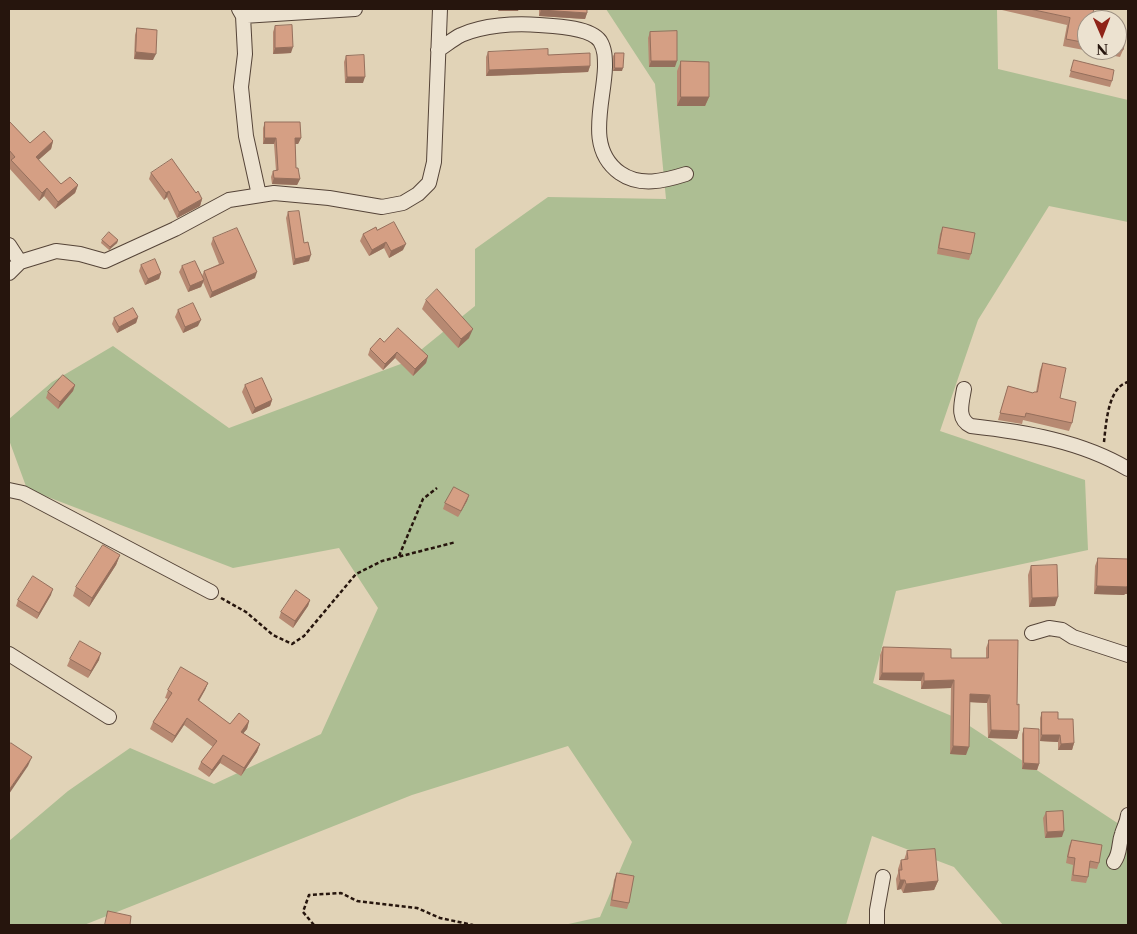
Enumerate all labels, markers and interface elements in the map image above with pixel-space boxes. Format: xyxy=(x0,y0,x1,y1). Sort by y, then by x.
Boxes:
north arrow xyxy=(1077,10,1127,60)
text: N xyxy=(1096,40,1108,58)

